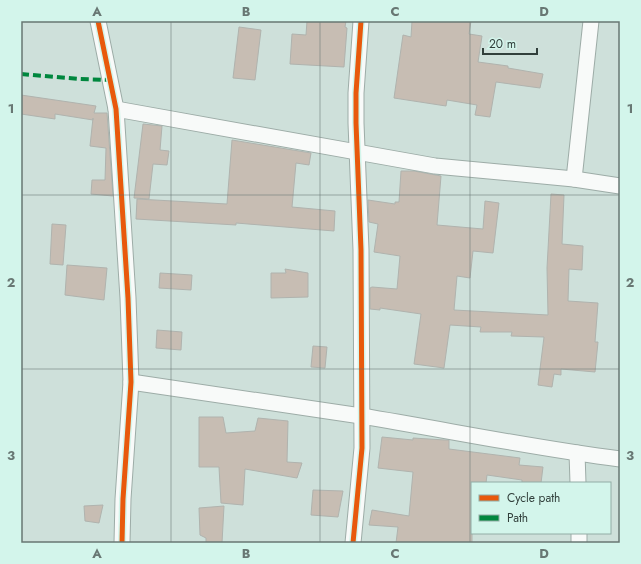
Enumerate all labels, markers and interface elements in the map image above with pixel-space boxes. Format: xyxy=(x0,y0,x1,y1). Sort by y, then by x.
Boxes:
text: A xyxy=(91,2,102,21)
text: B xyxy=(242,2,251,21)
text: C xyxy=(390,2,400,21)
text: D xyxy=(539,2,549,21)
scale bar xyxy=(483,30,537,56)
text: 20 m xyxy=(489,35,516,53)
text: 1 xyxy=(8,99,14,118)
text: 1 xyxy=(627,99,633,118)
text: 2 xyxy=(7,273,15,292)
text: 2 xyxy=(626,273,634,292)
text: 3 xyxy=(7,446,15,465)
text: 3 xyxy=(626,446,634,465)
legend xyxy=(471,482,611,534)
text: Cycle path xyxy=(507,489,560,507)
text: Path xyxy=(507,509,528,527)
text: A xyxy=(91,544,102,563)
text: B xyxy=(242,544,251,563)
text: C xyxy=(390,544,400,563)
text: D xyxy=(539,544,549,563)

